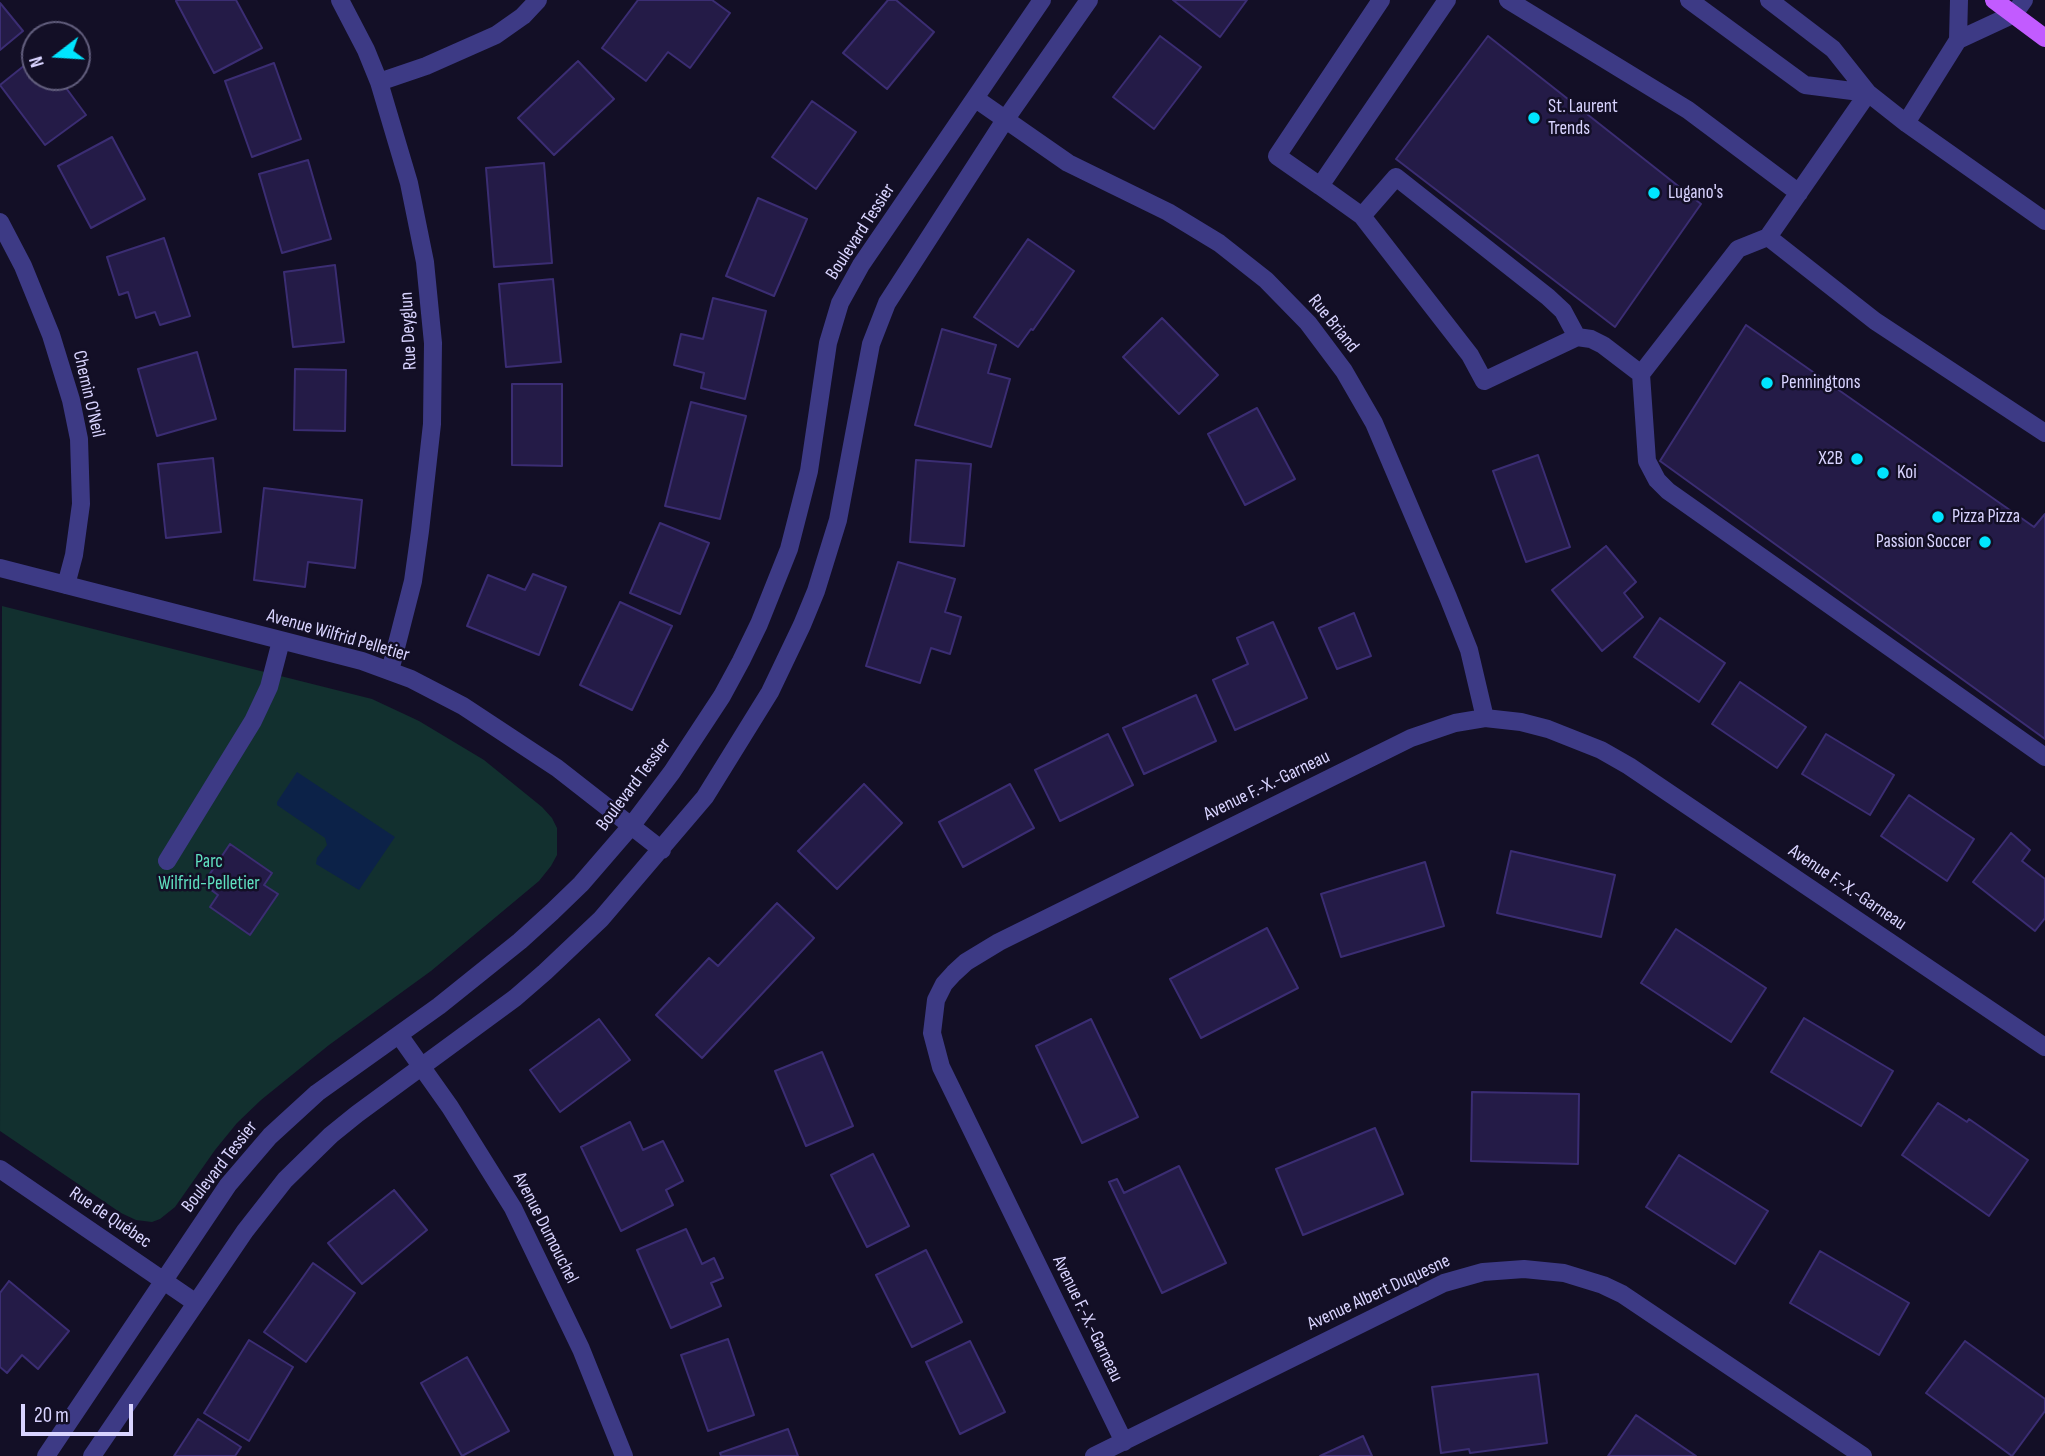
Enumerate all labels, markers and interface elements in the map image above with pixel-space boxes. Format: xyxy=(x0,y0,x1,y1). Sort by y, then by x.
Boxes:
north arrow xyxy=(21,21,91,91)
text: N xyxy=(25,53,50,70)
place label: St. Laurent Trends xyxy=(1548,96,1618,140)
marker: St. Laurent Trends xyxy=(1526,110,1542,126)
street label: Boulevard Tessier xyxy=(821,180,901,284)
place label: Lugano's xyxy=(1668,182,1723,204)
marker: Lugano's xyxy=(1646,185,1662,201)
street label: Rue Briand xyxy=(1303,290,1363,358)
street label: Rue Deyglun xyxy=(396,291,422,371)
street label: Chemin O'Neil xyxy=(67,348,109,440)
place label: Penningtons xyxy=(1781,372,1861,394)
marker: Penningtons xyxy=(1759,375,1775,391)
place label: X2B xyxy=(1818,448,1843,470)
marker: X2B xyxy=(1849,451,1865,467)
place label: Koi xyxy=(1897,462,1917,484)
marker: Koi xyxy=(1875,465,1891,481)
place label: Pizza Pizza xyxy=(1952,506,2020,528)
marker: Pizza Pizza xyxy=(1930,509,1946,525)
place label: Passion Soccer xyxy=(1876,531,1971,553)
marker: Passion Soccer xyxy=(1977,534,1993,550)
street label: Avenue Wilfrid Pelletier xyxy=(264,605,412,667)
street label: Boulevard Tessier xyxy=(592,734,676,836)
street label: Avenue F.-X.-Garneau xyxy=(1200,746,1334,826)
street label: Avenue F.-X.-Garneau xyxy=(1784,840,1910,936)
park label: Parc Wilfrid-Pelletier xyxy=(158,851,260,895)
street label: Boulevard Tessier xyxy=(177,1117,263,1217)
street label: Avenue Dumouchel xyxy=(507,1169,583,1287)
street label: Rue de Québec xyxy=(65,1182,155,1254)
street label: Avenue Albert Duquesne xyxy=(1304,1250,1454,1336)
street label: Avenue F.-X.-Garneau xyxy=(1047,1252,1127,1386)
scale bar xyxy=(24,1390,136,1434)
text: 20 m xyxy=(34,1403,69,1428)

